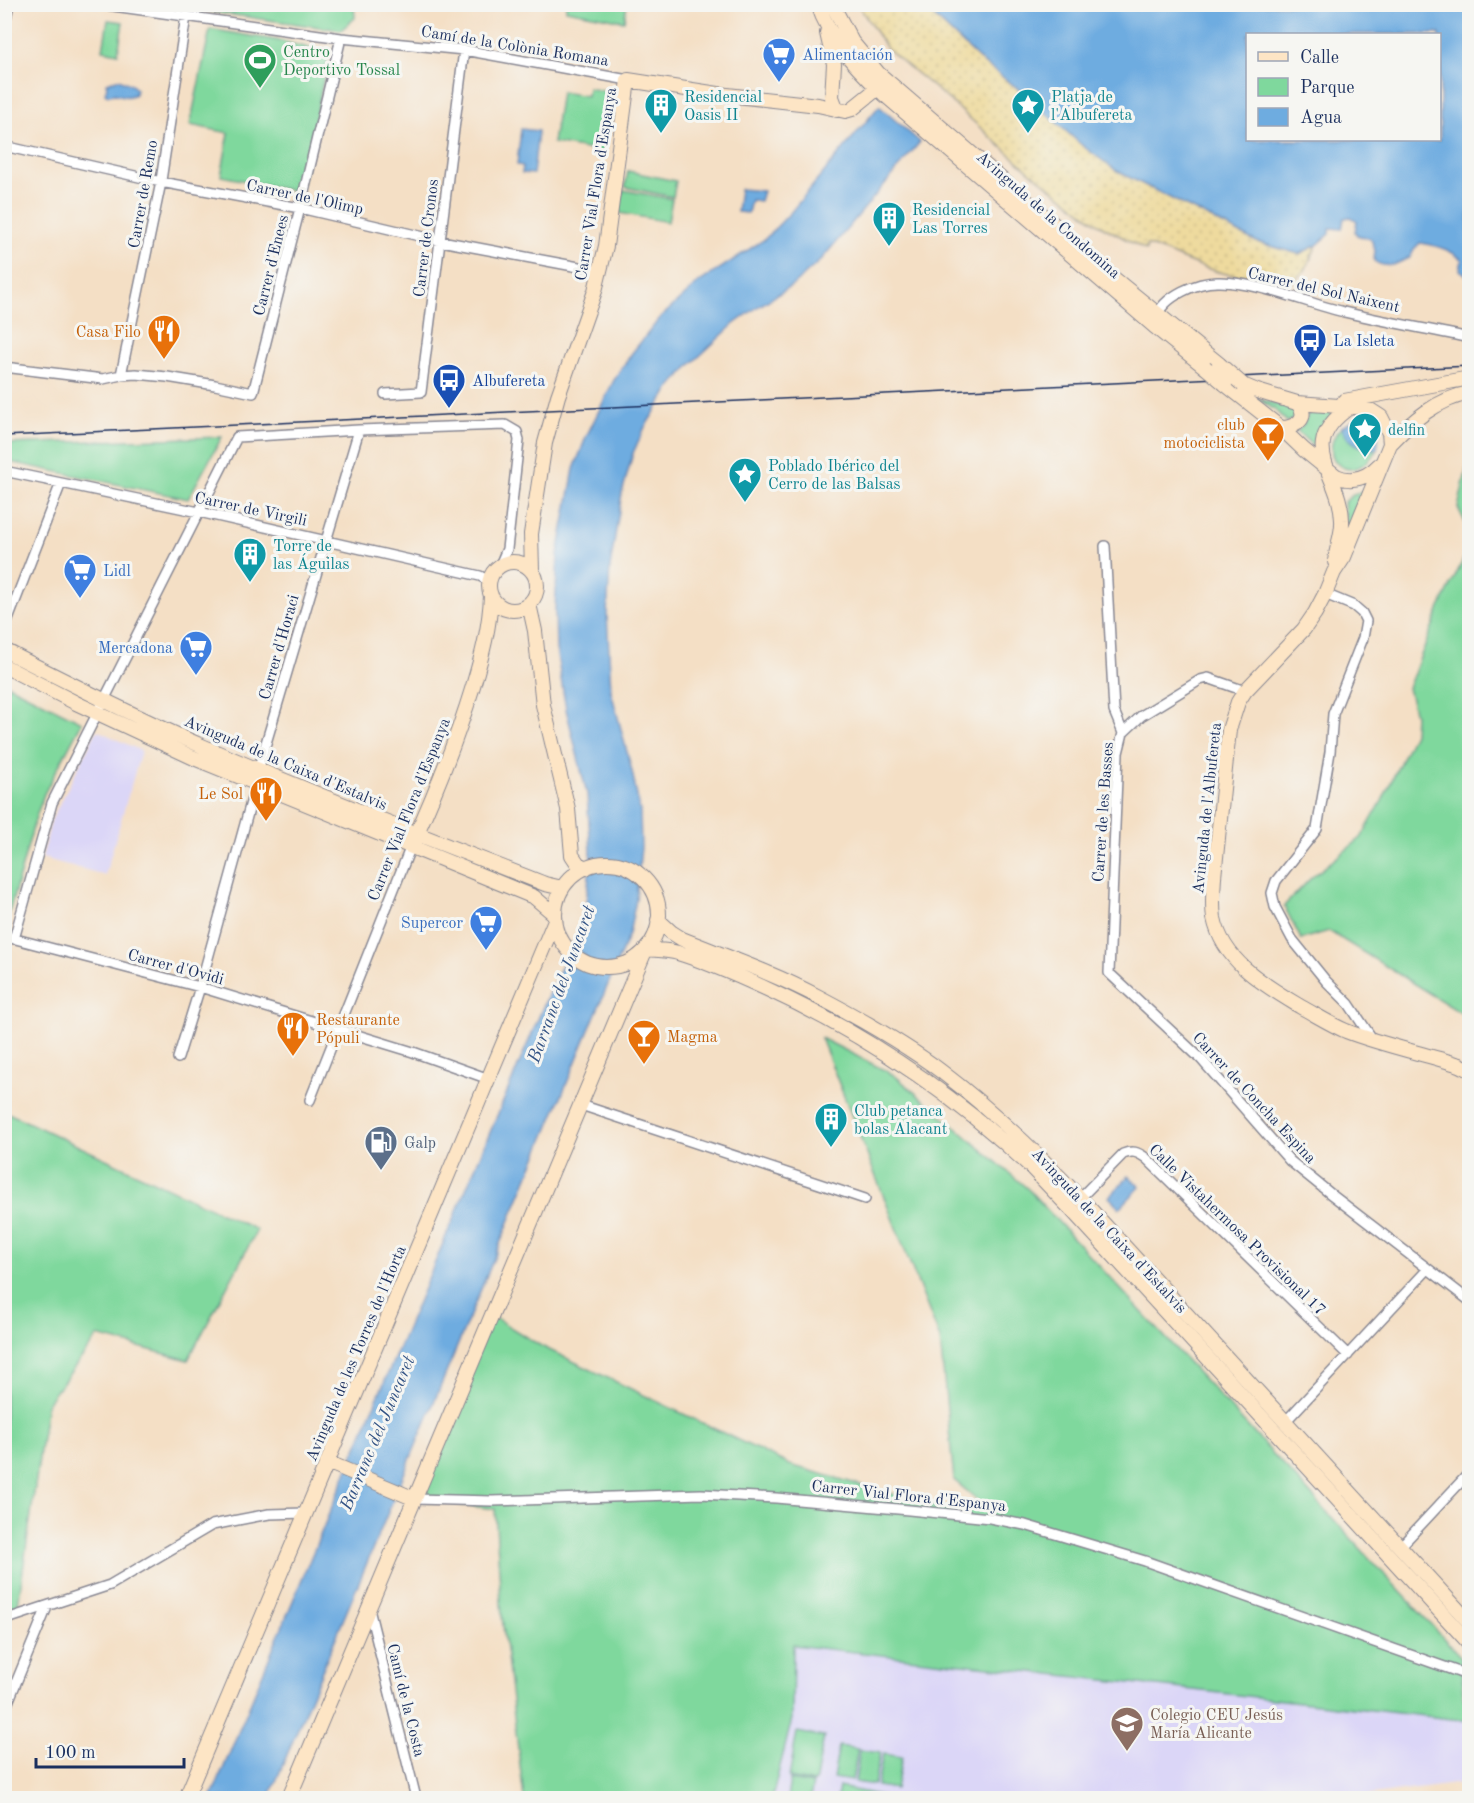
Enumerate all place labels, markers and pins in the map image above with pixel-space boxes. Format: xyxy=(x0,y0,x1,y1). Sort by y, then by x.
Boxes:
supermarket icon: Alimentación xyxy=(761,36,797,83)
sports icon: Centro Deportivo Tossal xyxy=(242,42,278,89)
place label: Centro Deportivo Tossal xyxy=(283,45,400,79)
place label: Alimentación xyxy=(802,48,893,64)
building icon: Residencial Oasis II xyxy=(643,87,679,134)
place icon: Platja de l'Albufereta xyxy=(1010,87,1046,134)
place label: Residencial Oasis II xyxy=(684,90,762,124)
place label: Platja de l'Albufereta xyxy=(1051,90,1133,124)
building icon: Residencial Las Torres xyxy=(871,200,907,247)
place label: Residencial Las Torres xyxy=(912,203,990,237)
restaurant icon: Casa Filo xyxy=(146,313,182,360)
bus stop icon: La Isleta xyxy=(1292,322,1328,369)
place label: Casa Filo xyxy=(76,325,141,341)
place label: La Isleta xyxy=(1333,334,1395,350)
bus stop icon: Albufereta xyxy=(431,362,467,409)
place label: Albufereta xyxy=(472,374,545,390)
place icon: delfin xyxy=(1347,411,1383,458)
bar icon: club motociclista xyxy=(1250,415,1286,462)
place label: club motociclista xyxy=(1163,418,1245,452)
place label: delfin xyxy=(1388,423,1426,439)
place icon: Poblado Ibérico del Cerro de las Balsas xyxy=(727,456,763,503)
place label: Poblado Ibérico del Cerro de las Balsas xyxy=(768,459,901,493)
building icon: Torre de las Águilas xyxy=(232,536,268,583)
place label: Torre de las Águilas xyxy=(273,539,350,573)
supermarket icon: Lidl xyxy=(62,552,98,599)
place label: Lidl xyxy=(103,564,131,580)
supermarket icon: Mercadona xyxy=(178,629,214,676)
place label: Mercadona xyxy=(98,641,173,657)
restaurant icon: Le Sol xyxy=(248,775,284,822)
place label: Le Sol xyxy=(198,787,243,803)
supermarket icon: Supercor xyxy=(468,904,504,951)
place label: Supercor xyxy=(401,916,463,932)
restaurant icon: Restaurante Pópuli xyxy=(275,1010,311,1057)
place label: Restaurante Pópuli xyxy=(316,1013,400,1047)
bar icon: Magma xyxy=(626,1018,662,1065)
place label: Magma xyxy=(667,1030,718,1046)
building icon: Club petanca bolas Alacant xyxy=(813,1101,849,1148)
place label: Club petanca bolas Alacant xyxy=(854,1104,948,1138)
fuel station icon: Galp xyxy=(363,1124,399,1171)
place label: Galp xyxy=(404,1136,436,1152)
school or university icon: Colegio CEU Jesús María Alicante xyxy=(1109,1705,1145,1752)
place label: Colegio CEU Jesús María Alicante xyxy=(1150,1708,1283,1742)

